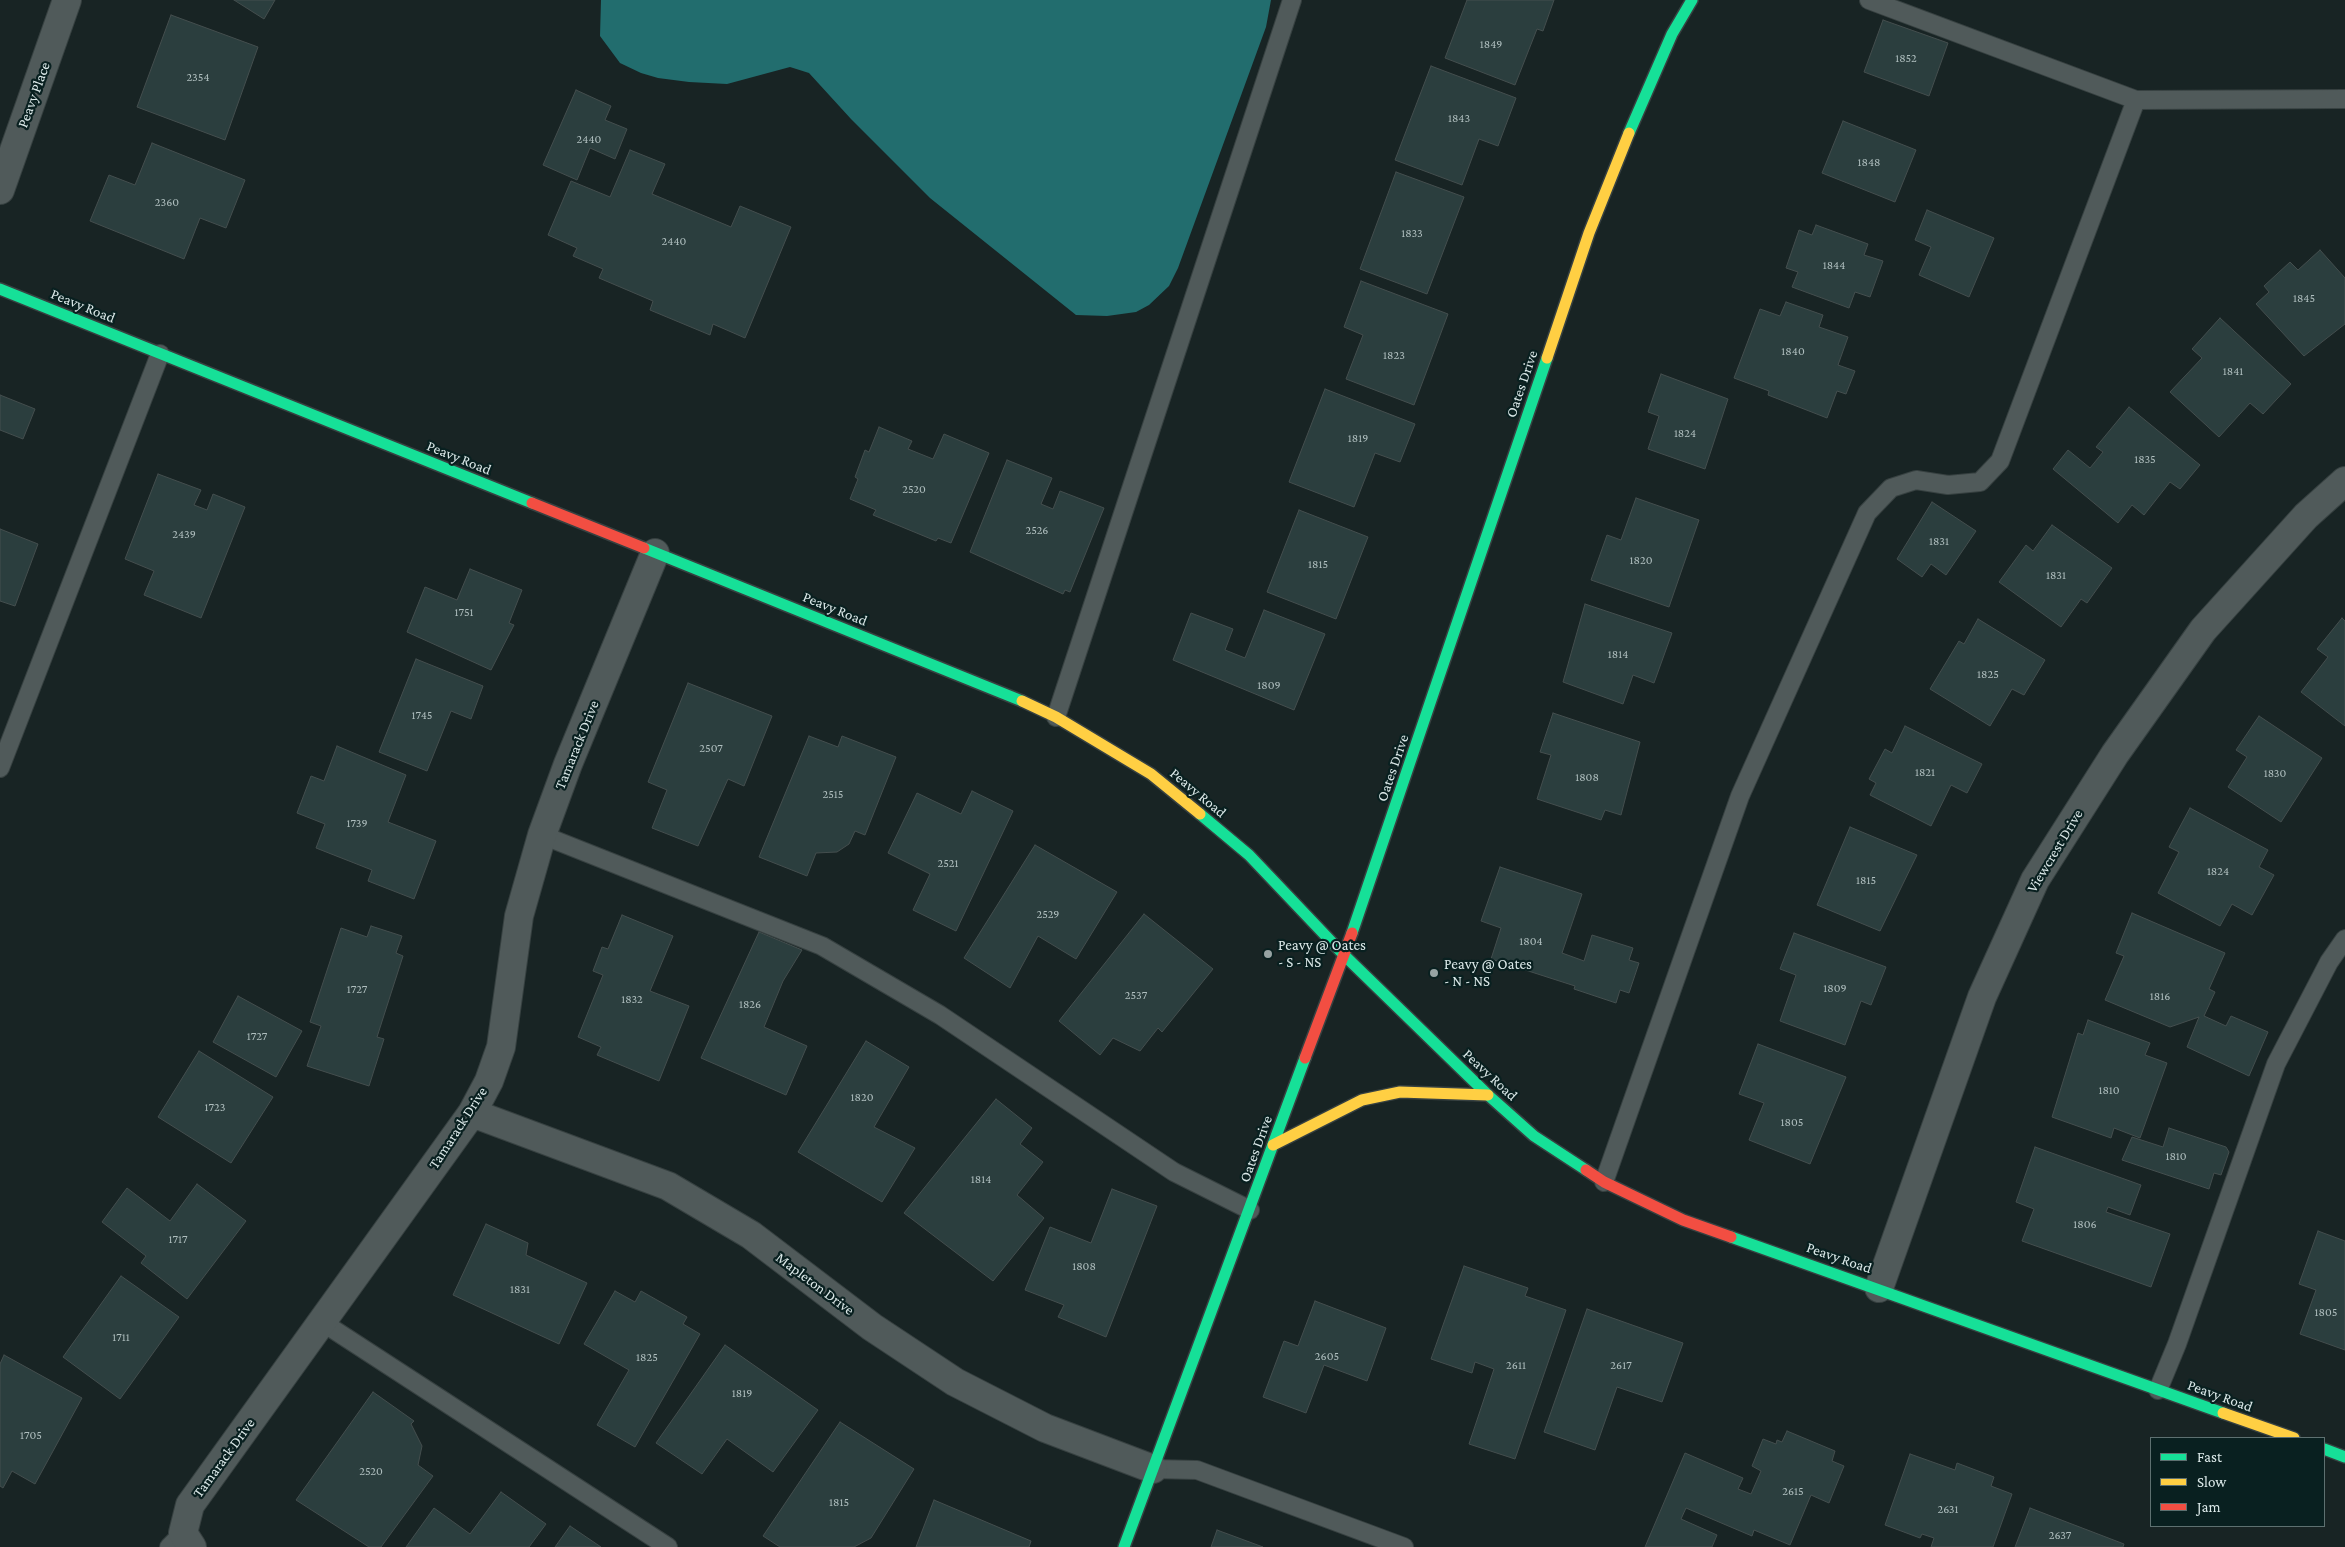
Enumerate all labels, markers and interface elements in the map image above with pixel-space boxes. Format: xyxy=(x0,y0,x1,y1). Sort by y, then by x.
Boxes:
house number: 1849 xyxy=(1480,37,1502,51)
house number: 1852 xyxy=(1895,51,1917,65)
street label: Peavy Place xyxy=(14,60,54,130)
house number: 2354 xyxy=(186,70,210,84)
house number: 1843 xyxy=(1448,111,1470,125)
house number: 2440 xyxy=(577,132,601,146)
house number: 1848 xyxy=(1857,155,1881,169)
house number: 2360 xyxy=(155,195,179,209)
house number: 1833 xyxy=(1401,226,1423,240)
house number: 2440 xyxy=(662,234,686,248)
house number: 1844 xyxy=(1823,258,1845,272)
street label: Peavy Road xyxy=(48,285,118,327)
house number: 1845 xyxy=(2293,291,2315,305)
house number: 1840 xyxy=(1781,344,1805,358)
house number: 1823 xyxy=(1383,348,1405,362)
street label: Oates Drive xyxy=(1502,348,1542,420)
house number: 1841 xyxy=(2223,364,2243,378)
house number: 1824 xyxy=(1674,426,1696,440)
house number: 1819 xyxy=(1348,431,1368,445)
street label: Peavy Road xyxy=(424,437,494,479)
house number: 1835 xyxy=(2134,452,2156,466)
house number: 2520 xyxy=(902,482,926,496)
house number: 2526 xyxy=(1026,523,1048,537)
house number: 2439 xyxy=(172,527,196,541)
house number: 1831 xyxy=(1929,534,1949,548)
house number: 1820 xyxy=(1630,553,1652,567)
house number: 1815 xyxy=(1308,557,1328,571)
house number: 1831 xyxy=(2046,568,2066,582)
street label: Peavy Road xyxy=(800,588,870,630)
house number: 1751 xyxy=(455,605,473,619)
house number: 1814 xyxy=(1608,647,1628,661)
house number: 1825 xyxy=(1977,667,1999,681)
house number: 1809 xyxy=(1257,678,1281,692)
street label: Tamarack Drive xyxy=(551,698,603,792)
house number: 1745 xyxy=(412,708,432,722)
street label: Oates Drive xyxy=(1373,732,1413,804)
house number: 2507 xyxy=(699,741,723,755)
street label: Peavy Road xyxy=(1166,764,1230,822)
house number: 1821 xyxy=(1915,765,1935,779)
house number: 1830 xyxy=(2264,766,2286,780)
house number: 1808 xyxy=(1575,770,1599,784)
house number: 2515 xyxy=(823,787,843,801)
street label: Viewcrest Drive xyxy=(2023,806,2087,896)
house number: 1739 xyxy=(346,816,368,830)
house number: 2521 xyxy=(938,856,958,870)
house number: 1824 xyxy=(2207,864,2229,878)
house number: 1815 xyxy=(1856,873,1876,887)
house number: 2529 xyxy=(1037,907,1059,921)
house number: 1804 xyxy=(1519,934,1543,948)
place label: Peavy @ Oates - S - NS xyxy=(1278,936,1366,971)
marker: Peavy @ Oates - S - NS xyxy=(1262,948,1274,960)
place label: Peavy @ Oates - N - NS xyxy=(1444,955,1532,990)
marker: Peavy @ Oates - N - NS xyxy=(1428,967,1440,979)
house number: 1809 xyxy=(1823,981,1847,995)
house number: 1727 xyxy=(347,982,367,996)
house number: 2537 xyxy=(1125,988,1147,1002)
house number: 1816 xyxy=(2150,989,2170,1003)
house number: 1832 xyxy=(621,992,643,1006)
house number: 1826 xyxy=(739,997,761,1011)
house number: 1727 xyxy=(247,1029,267,1043)
street label: Peavy Road xyxy=(1459,1045,1521,1105)
house number: 1810 xyxy=(2098,1083,2120,1097)
street label: Tamarack Drive xyxy=(425,1084,491,1172)
house number: 1820 xyxy=(851,1090,873,1104)
house number: 1723 xyxy=(205,1100,225,1114)
street label: Oates Drive xyxy=(1236,1113,1276,1185)
house number: 1805 xyxy=(1781,1115,1803,1129)
house number: 1810 xyxy=(2165,1149,2187,1163)
house number: 1814 xyxy=(971,1172,991,1186)
house number: 1806 xyxy=(2073,1217,2097,1231)
house number: 1717 xyxy=(168,1232,188,1246)
street label: Peavy Road xyxy=(1804,1238,1874,1278)
street label: Mapleton Drive xyxy=(772,1249,858,1319)
house number: 1808 xyxy=(1072,1259,1096,1273)
house number: 1831 xyxy=(510,1282,530,1296)
house number: 1805 xyxy=(2315,1305,2337,1319)
house number: 1711 xyxy=(112,1330,130,1344)
house number: 2605 xyxy=(1315,1349,1339,1363)
house number: 1825 xyxy=(636,1350,658,1364)
house number: 2611 xyxy=(1506,1358,1526,1372)
house number: 2617 xyxy=(1610,1358,1632,1372)
street label: Peavy Road xyxy=(2185,1376,2255,1416)
house number: 1819 xyxy=(732,1386,752,1400)
street label: Tamarack Drive xyxy=(189,1415,259,1501)
house number: 1705 xyxy=(20,1428,42,1442)
legend xyxy=(2150,1437,2325,1527)
text: Fast xyxy=(2197,1449,2222,1465)
house number: 2520 xyxy=(359,1464,383,1478)
text: Slow xyxy=(2197,1474,2226,1490)
house number: 2615 xyxy=(1782,1484,1804,1498)
house number: 1815 xyxy=(829,1495,849,1509)
text: Jam xyxy=(2197,1499,2220,1515)
house number: 2631 xyxy=(1937,1502,1959,1516)
house number: 2637 xyxy=(2049,1528,2071,1542)

